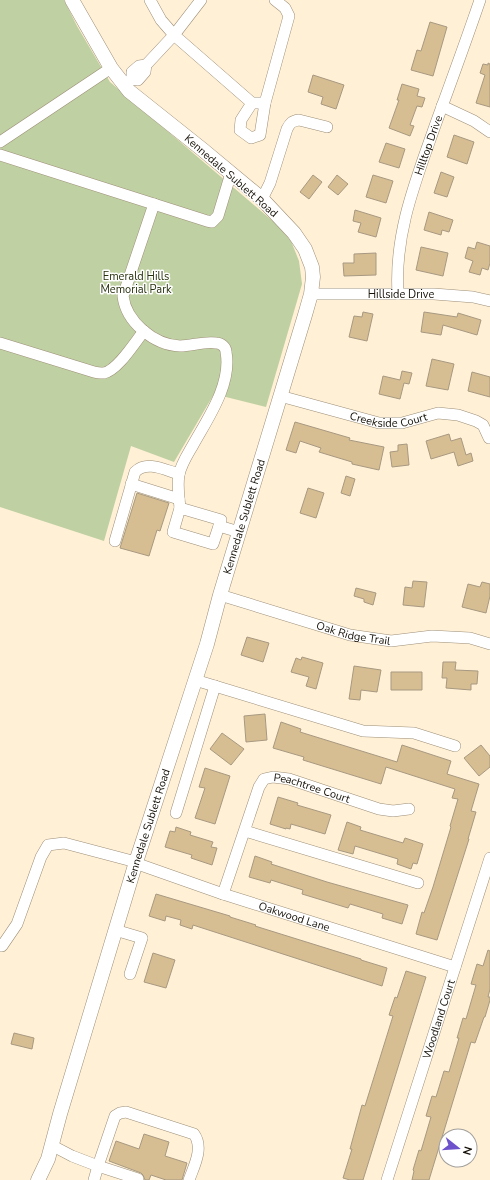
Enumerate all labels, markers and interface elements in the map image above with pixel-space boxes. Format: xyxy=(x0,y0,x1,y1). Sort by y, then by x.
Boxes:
street label: Hilltop Drive xyxy=(411,113,446,177)
street label: Kennedale Sublett Road xyxy=(181,131,281,221)
park label: Emerald Hills Memorial Park xyxy=(100,269,172,297)
street label: Hillside Drive xyxy=(368,287,434,302)
street label: Creekside Court xyxy=(348,408,429,431)
street label: Kennedale Sublett Road xyxy=(219,457,268,576)
street label: Oak Ridge Trail xyxy=(315,618,392,648)
street label: Kennedale Sublett Road xyxy=(123,767,173,885)
street label: Peachtree Court xyxy=(273,770,352,806)
street label: Oakwood Lane xyxy=(257,898,332,935)
street label: Woodland Court xyxy=(419,977,458,1060)
north arrow xyxy=(438,1128,478,1168)
text: N xyxy=(459,1145,475,1157)

